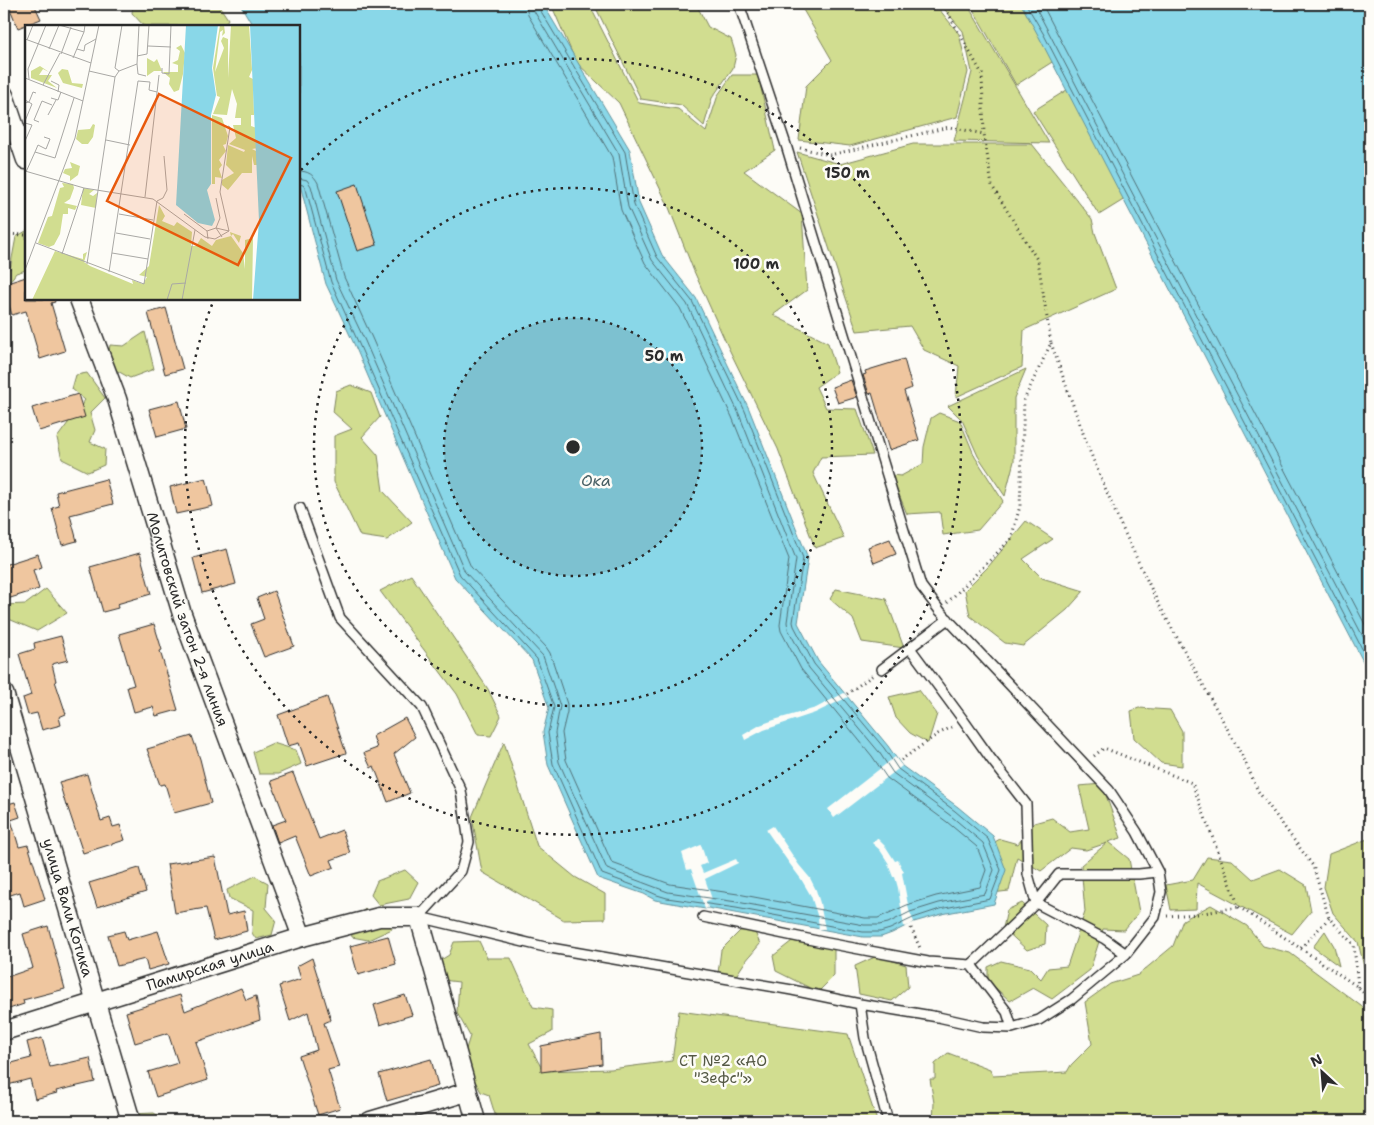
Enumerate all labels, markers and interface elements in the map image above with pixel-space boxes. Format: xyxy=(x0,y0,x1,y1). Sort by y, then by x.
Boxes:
inset map xyxy=(25,25,300,300)
text: 150 m xyxy=(824,163,870,183)
text: 100 m xyxy=(733,254,779,274)
text: 50 m xyxy=(645,346,684,366)
centre of rings xyxy=(564,438,582,456)
water label: Ока xyxy=(581,470,611,491)
street label: Молитовский затон 2-я линия xyxy=(142,509,233,729)
street label: улица Вали Котика xyxy=(38,836,98,980)
street label: Памирская улица xyxy=(144,936,277,995)
north arrow xyxy=(1296,1048,1346,1098)
text: N xyxy=(1307,1050,1325,1071)
park label: СТ №2 «АО "Зефс"» xyxy=(679,1051,767,1088)

